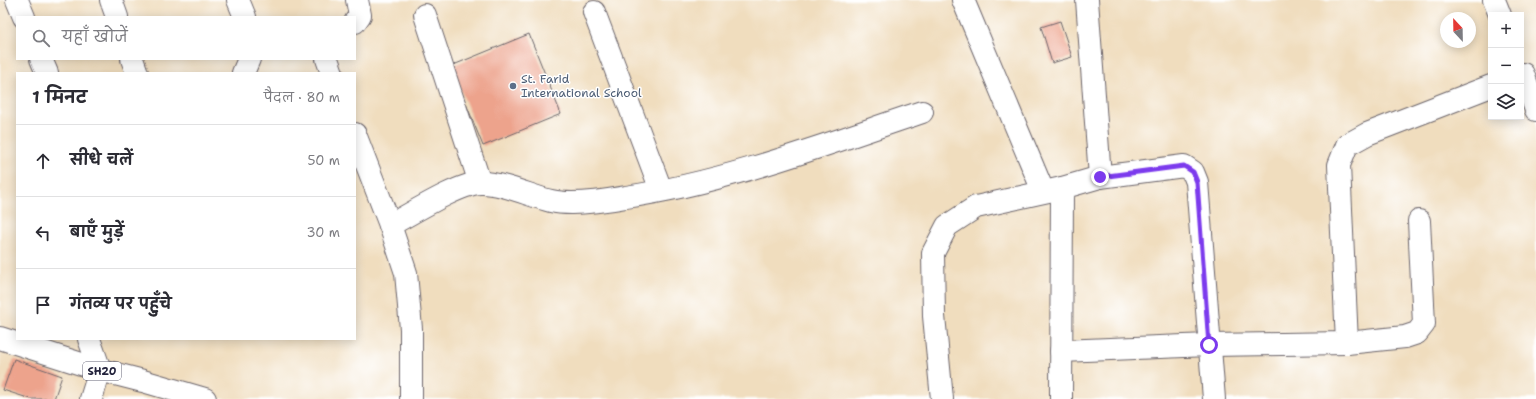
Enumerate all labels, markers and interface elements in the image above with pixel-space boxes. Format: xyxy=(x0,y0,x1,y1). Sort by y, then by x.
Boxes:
north arrow xyxy=(1440,12,1476,48)
map controls xyxy=(1488,12,1524,120)
button: + xyxy=(1488,12,1524,48)
search box xyxy=(16,16,356,60)
icon: search xyxy=(30,27,52,49)
text: यहाँ खोजें xyxy=(62,27,128,47)
button: − xyxy=(1488,48,1524,84)
place label: St. Farid International School xyxy=(521,71,642,101)
marker: St. Farid International School xyxy=(508,81,518,91)
button: layers xyxy=(1488,84,1524,120)
text: 1 मिनट xyxy=(32,86,87,108)
text: पैदल · 80 m xyxy=(264,89,340,106)
icon: ahead xyxy=(32,150,54,172)
text: सीधे चलें xyxy=(70,150,133,170)
text: 50 m xyxy=(307,152,340,169)
route end xyxy=(1091,168,1109,186)
icon: left xyxy=(32,222,54,244)
text: बाएँ मुड़ें xyxy=(70,222,124,242)
text: 30 m xyxy=(306,224,340,241)
icon: arrive xyxy=(32,294,54,316)
text: गंतव्य पर पहुँचे xyxy=(70,294,172,314)
route start xyxy=(1200,336,1218,354)
road number: SH20 xyxy=(83,362,121,380)

